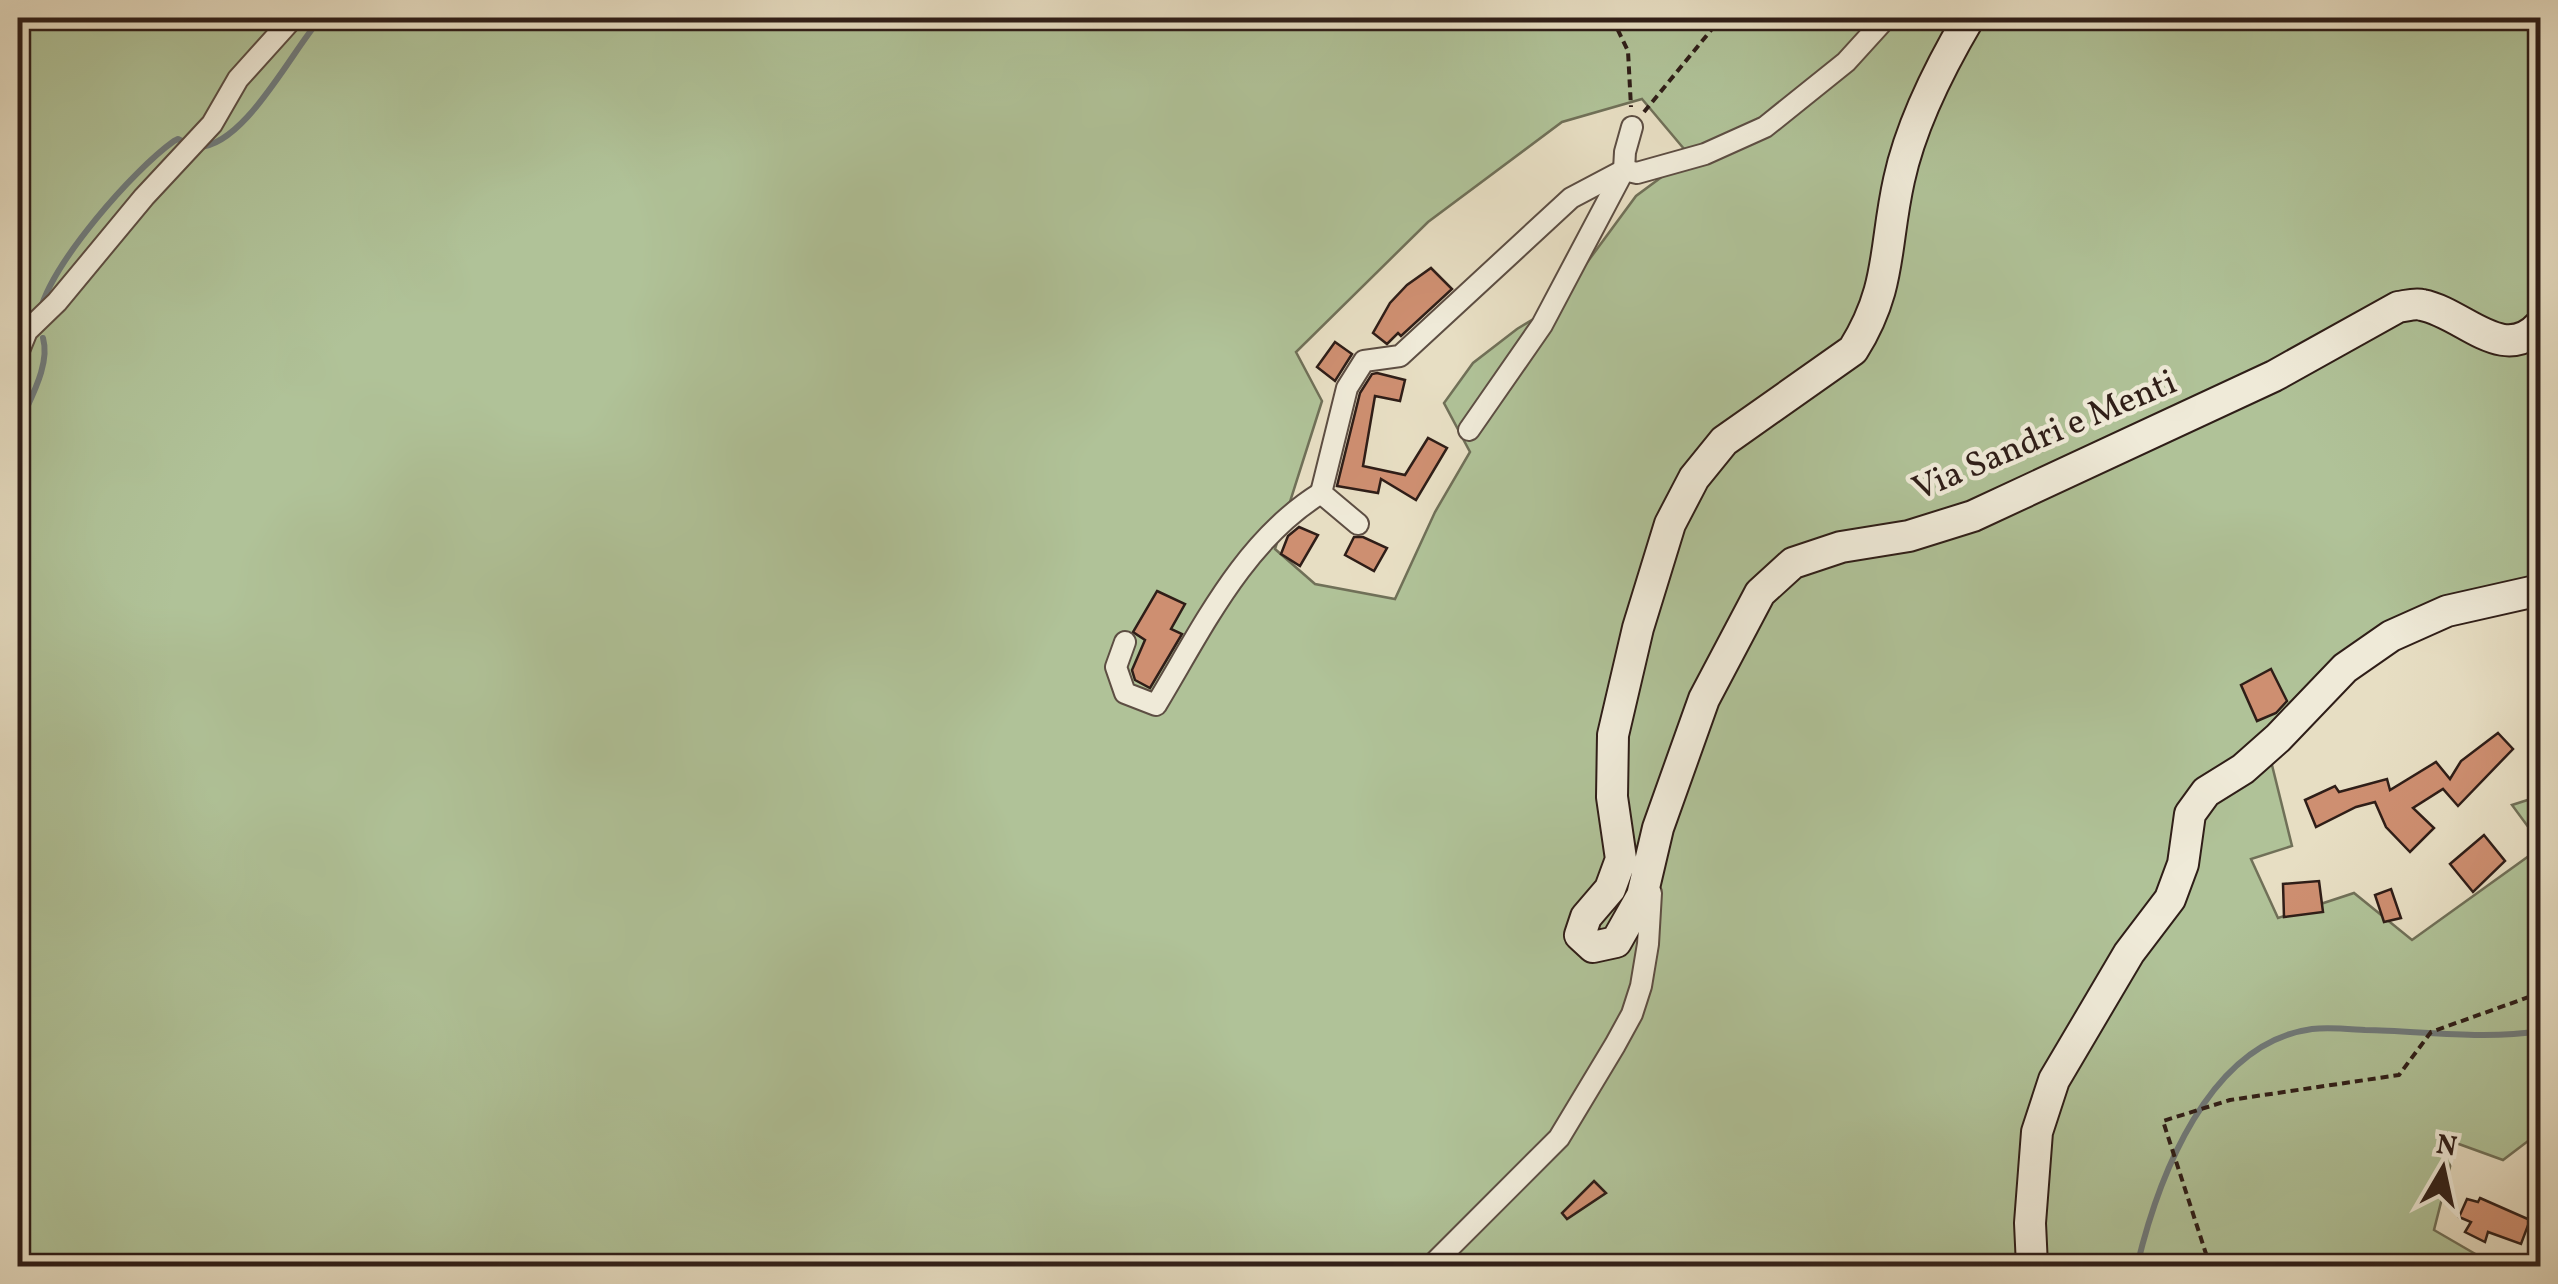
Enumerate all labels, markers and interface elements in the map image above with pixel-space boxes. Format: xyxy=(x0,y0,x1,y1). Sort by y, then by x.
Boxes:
street label: Via Sandri e Menti xyxy=(1906,360,2184,514)
north arrow xyxy=(2393,1119,2493,1219)
text: N xyxy=(2433,1126,2460,1168)

